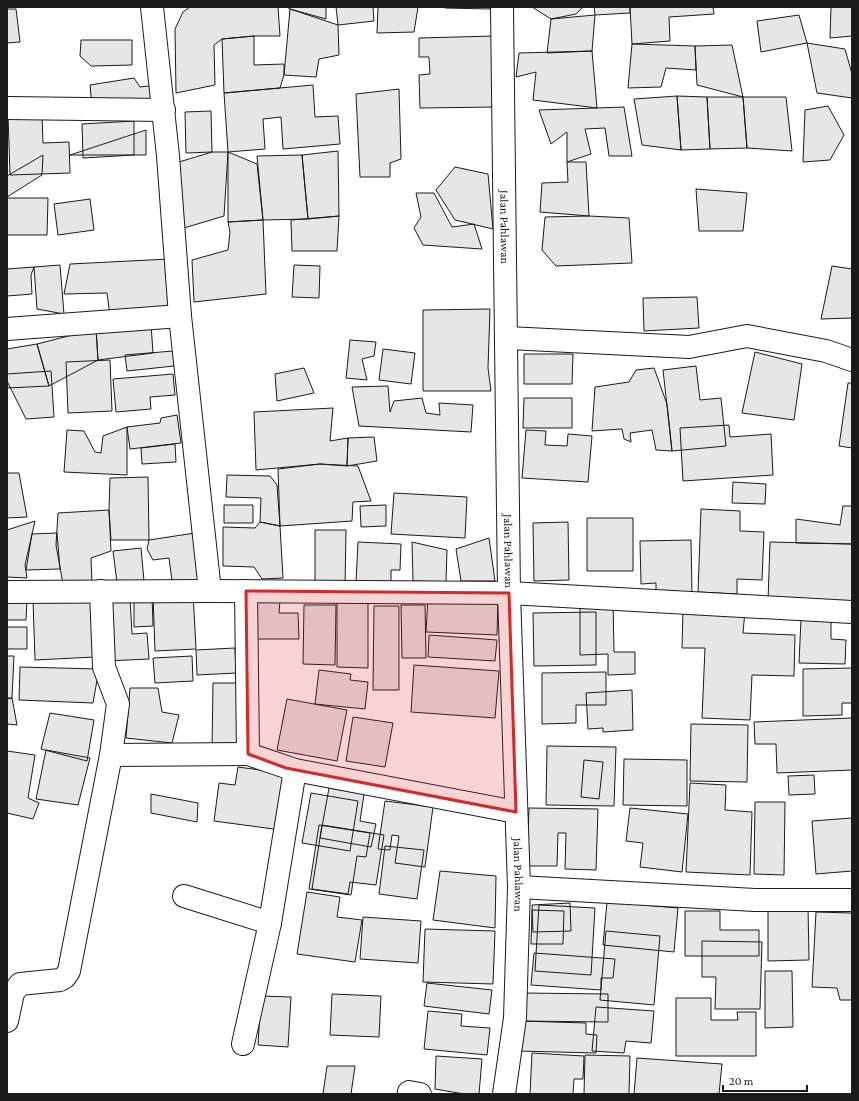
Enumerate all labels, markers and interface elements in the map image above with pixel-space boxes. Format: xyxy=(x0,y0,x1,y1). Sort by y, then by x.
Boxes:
street label: Jalan Pahlawan xyxy=(497,189,512,265)
street label: Jalan Pahlawan xyxy=(501,513,516,589)
street label: Jalan Pahlawan xyxy=(510,837,526,912)
scale bar xyxy=(723,1067,807,1093)
text: 20 m xyxy=(729,1074,754,1088)

